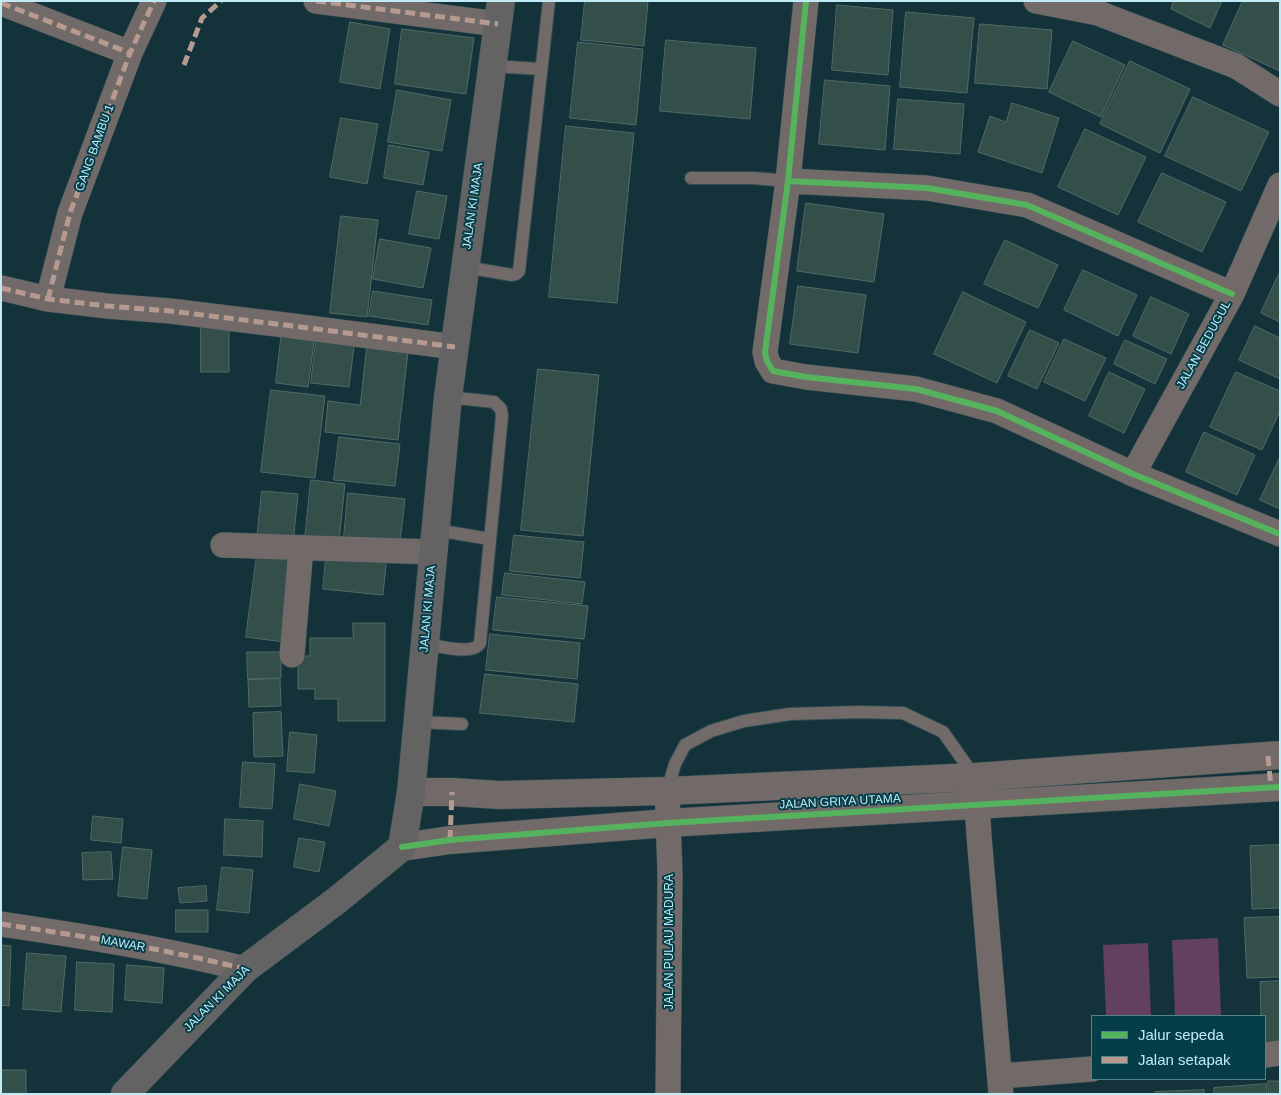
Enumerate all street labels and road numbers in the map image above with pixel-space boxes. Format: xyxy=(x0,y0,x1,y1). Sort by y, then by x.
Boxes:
street label: GANG BAMBU 1 xyxy=(73,103,117,193)
street label: JALAN KI MAJA xyxy=(460,162,486,250)
street label: JALAN BEDUGUL xyxy=(1174,298,1234,392)
street label: JALAN KI MAJA xyxy=(417,565,439,653)
street label: JALAN GRIYA UTAMA xyxy=(779,792,901,812)
street label: JALAN PULAU MADURA xyxy=(663,874,677,1010)
street label: MAWAR xyxy=(100,933,146,955)
street label: JALAN KI MAJA xyxy=(181,963,253,1035)

